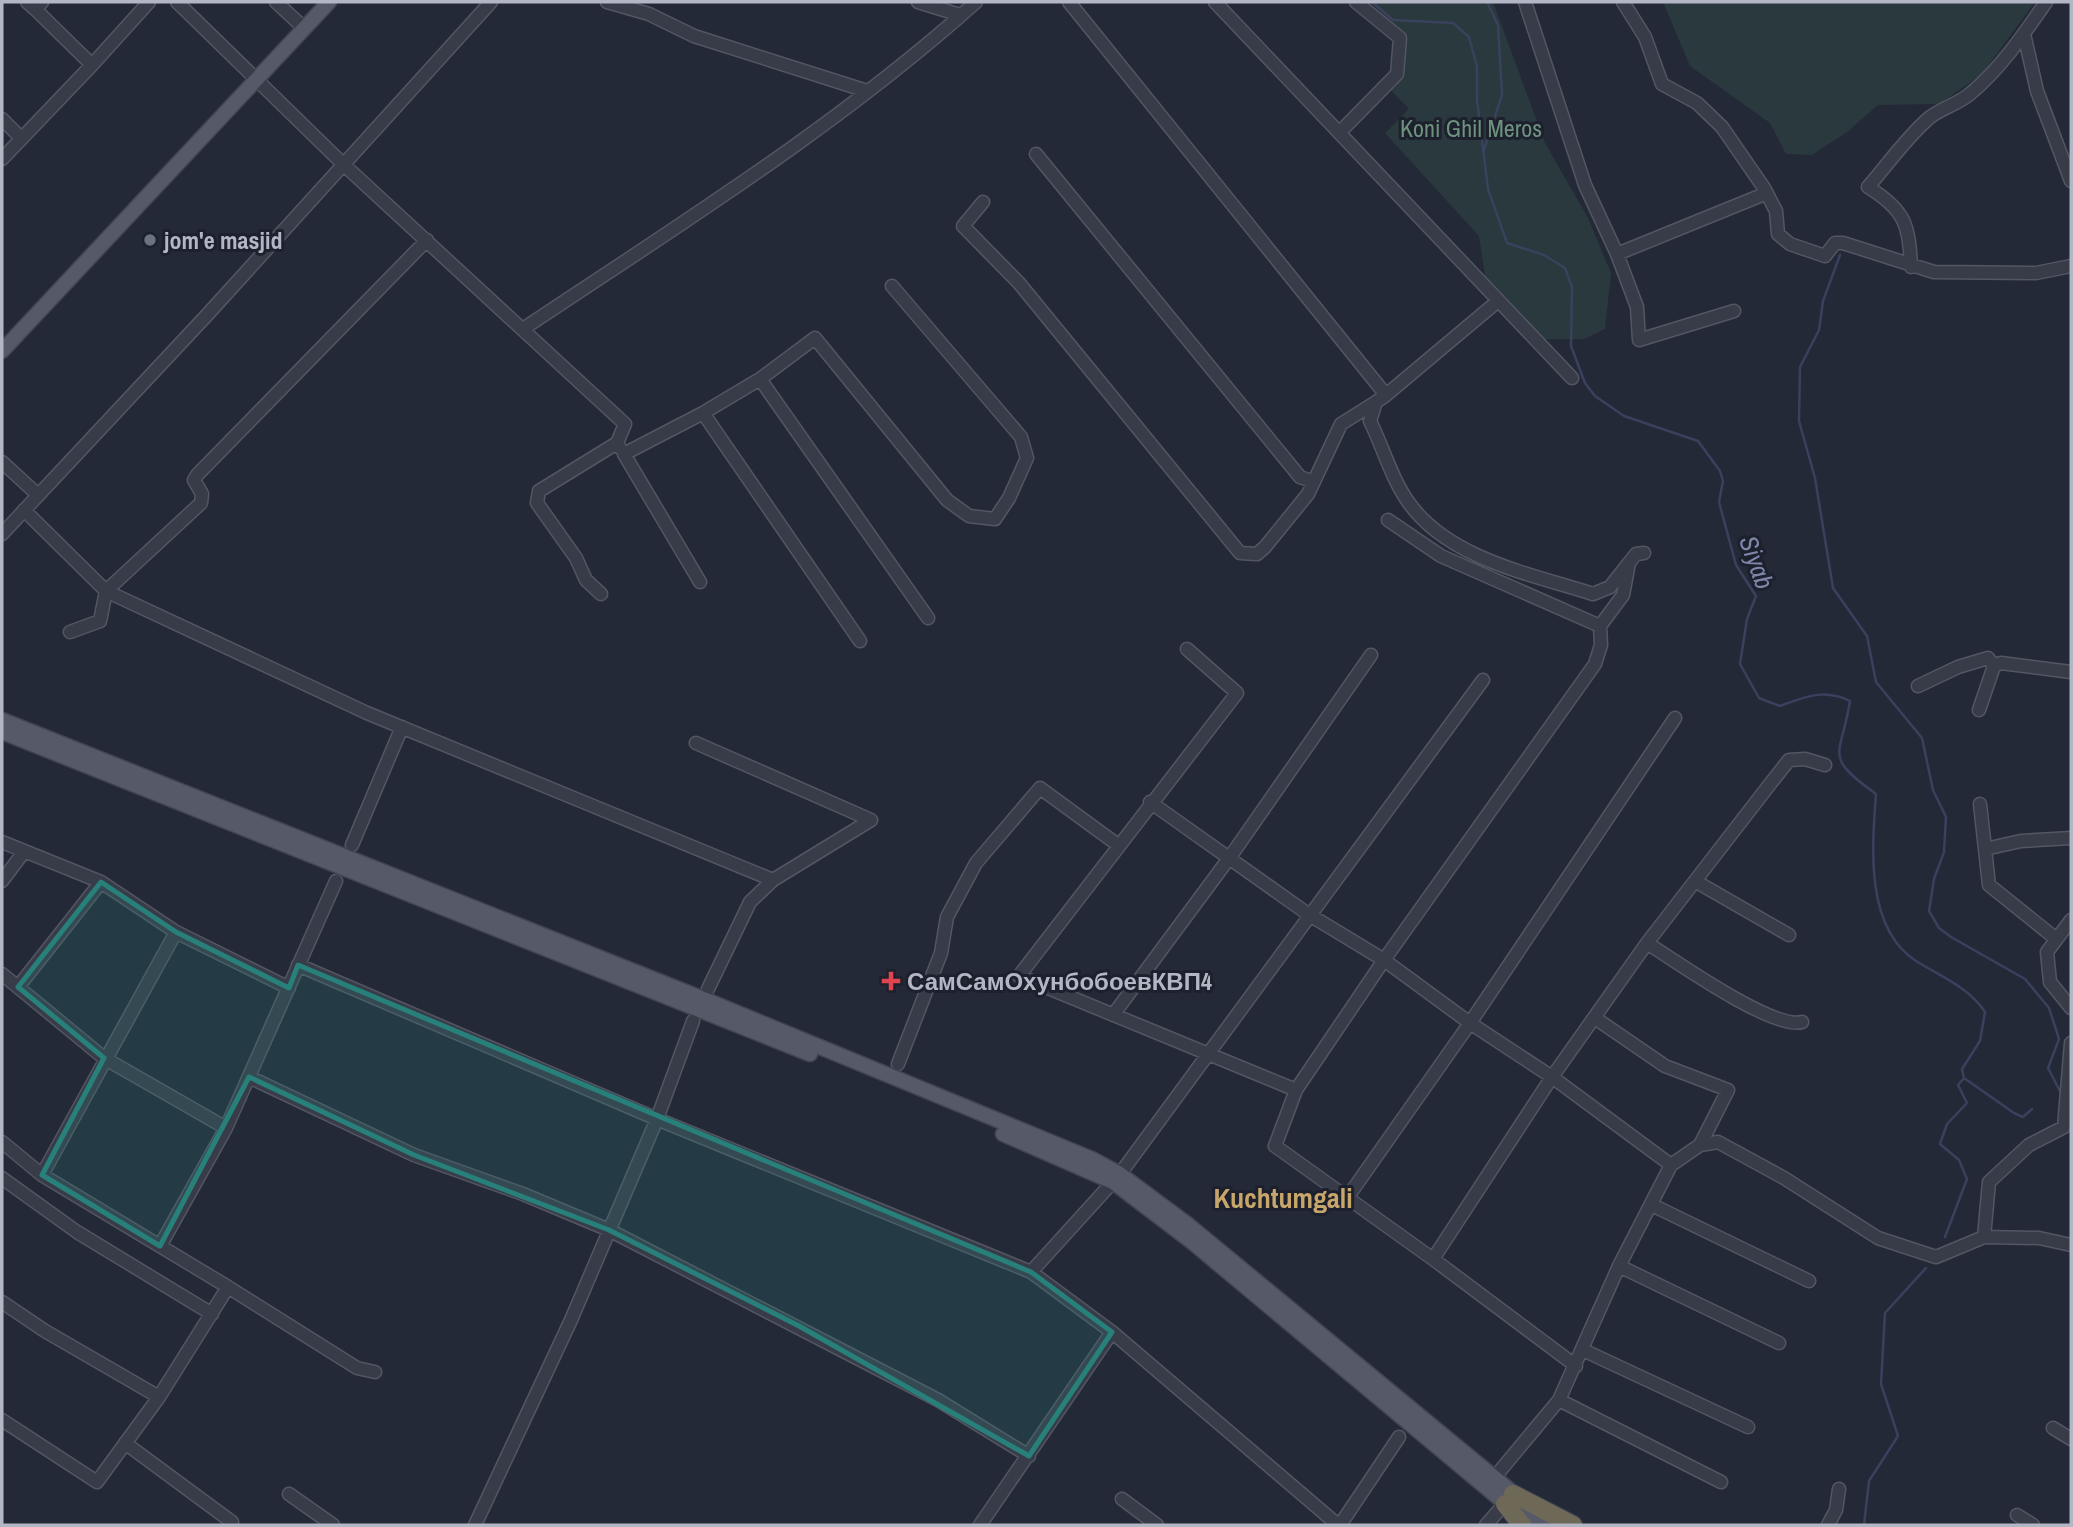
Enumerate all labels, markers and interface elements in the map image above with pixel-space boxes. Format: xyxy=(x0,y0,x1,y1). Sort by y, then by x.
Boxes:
park label: Koni Ghil Meros xyxy=(1400,112,1542,144)
place label: jom'e masjid xyxy=(163,224,282,256)
marker: jom'e masjid xyxy=(142,232,158,248)
water label: Siyab xyxy=(1731,530,1783,594)
place label: СамСамОхунбобоевКВП4 xyxy=(907,965,1212,997)
marker: СамСамОхунбобоевКВП4 xyxy=(881,971,901,991)
district label: Kuchtumgali xyxy=(1213,1179,1353,1217)

